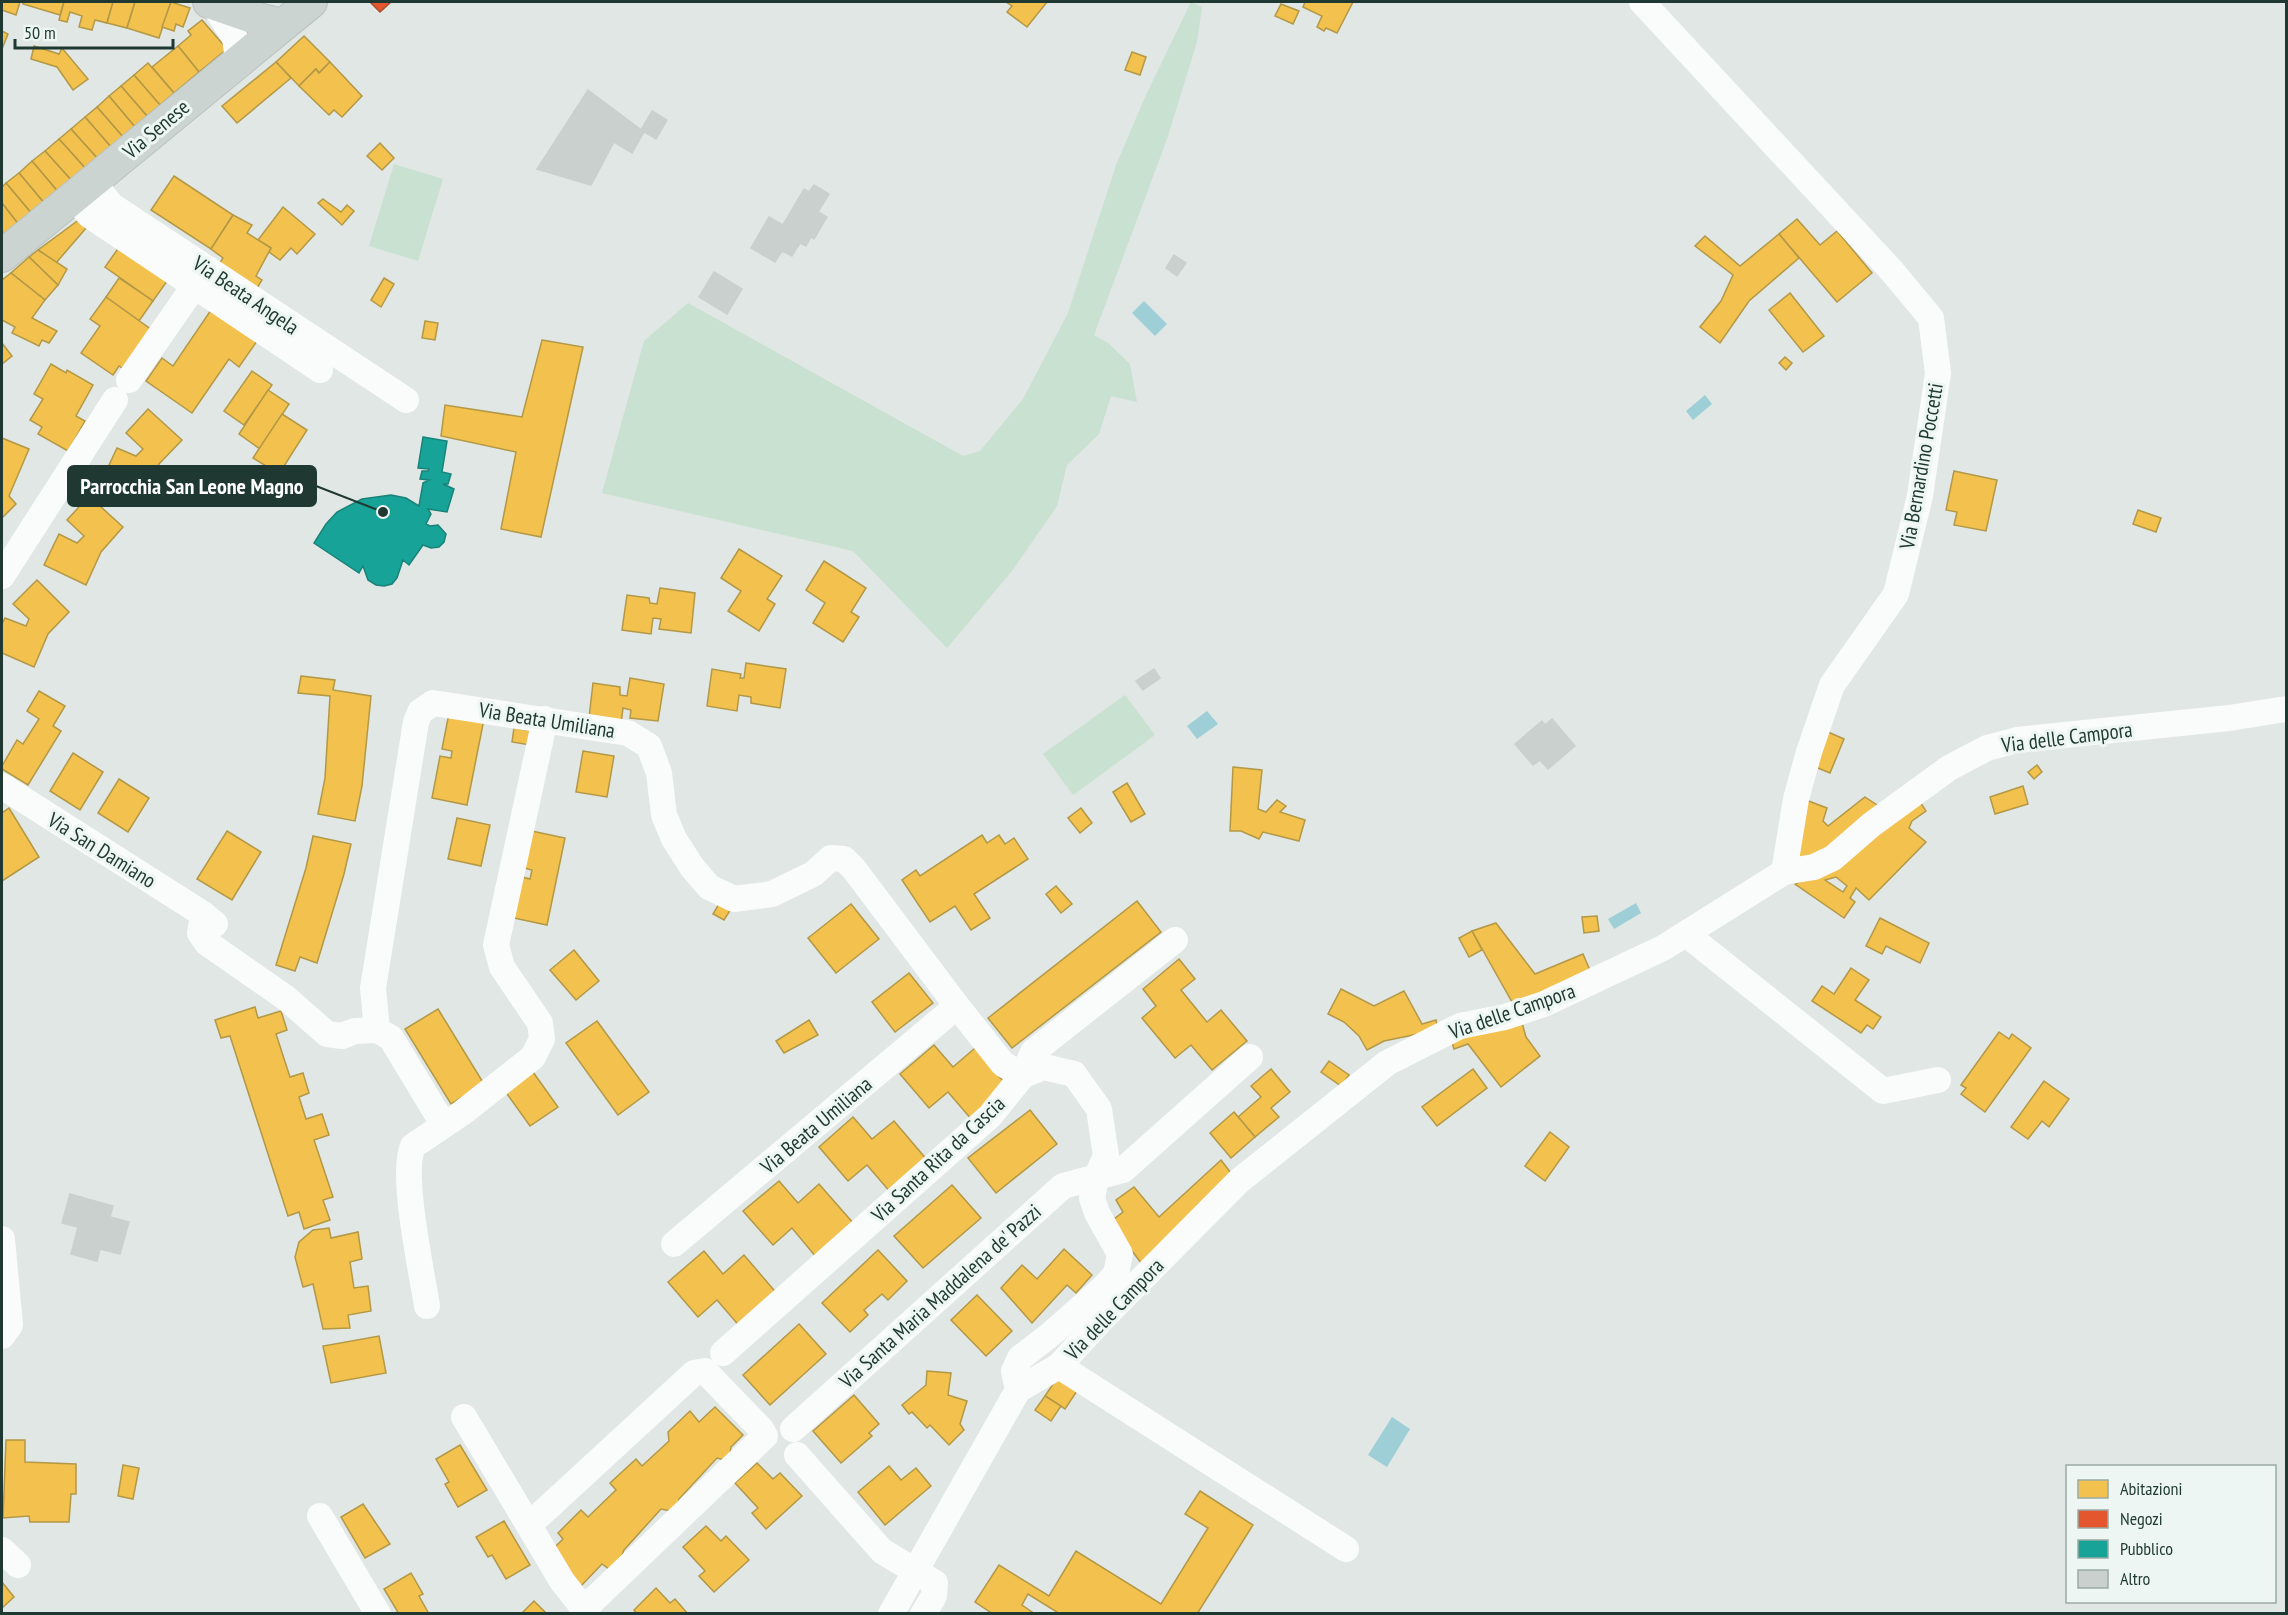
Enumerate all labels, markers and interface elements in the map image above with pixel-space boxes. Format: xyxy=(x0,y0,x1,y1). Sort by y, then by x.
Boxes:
scale bar xyxy=(15,12,172,50)
text: 50 m xyxy=(24,21,56,44)
street label: Via Senese xyxy=(117,93,195,165)
street label: Via Beata Angela xyxy=(187,249,304,340)
street label: Via Bernardino Poccetti xyxy=(1893,381,1949,552)
callout: Parrocchia San Leone Magno xyxy=(68,466,316,506)
text: Parrocchia San Leone Magno xyxy=(80,472,304,500)
street label: Via Beata Umiliana xyxy=(476,696,617,744)
street label: Via delle Campora xyxy=(1999,716,2134,759)
street label: Via San Damiano xyxy=(42,806,161,894)
street label: Via delle Campora xyxy=(1444,977,1579,1046)
street label: Via Beata Umiliana xyxy=(754,1071,877,1180)
street label: Via Santa Rita da Cascia xyxy=(865,1090,1010,1229)
street label: Via Santa Maria Maddalena de' Pazzi xyxy=(833,1198,1047,1395)
street label: Via delle Campora xyxy=(1058,1252,1169,1366)
legend xyxy=(2066,1465,2276,1603)
text: Abitazioni xyxy=(2120,1477,2182,1500)
text: Negozi xyxy=(2120,1507,2163,1530)
text: Pubblico xyxy=(2120,1537,2173,1560)
text: Altro xyxy=(2120,1567,2151,1590)

